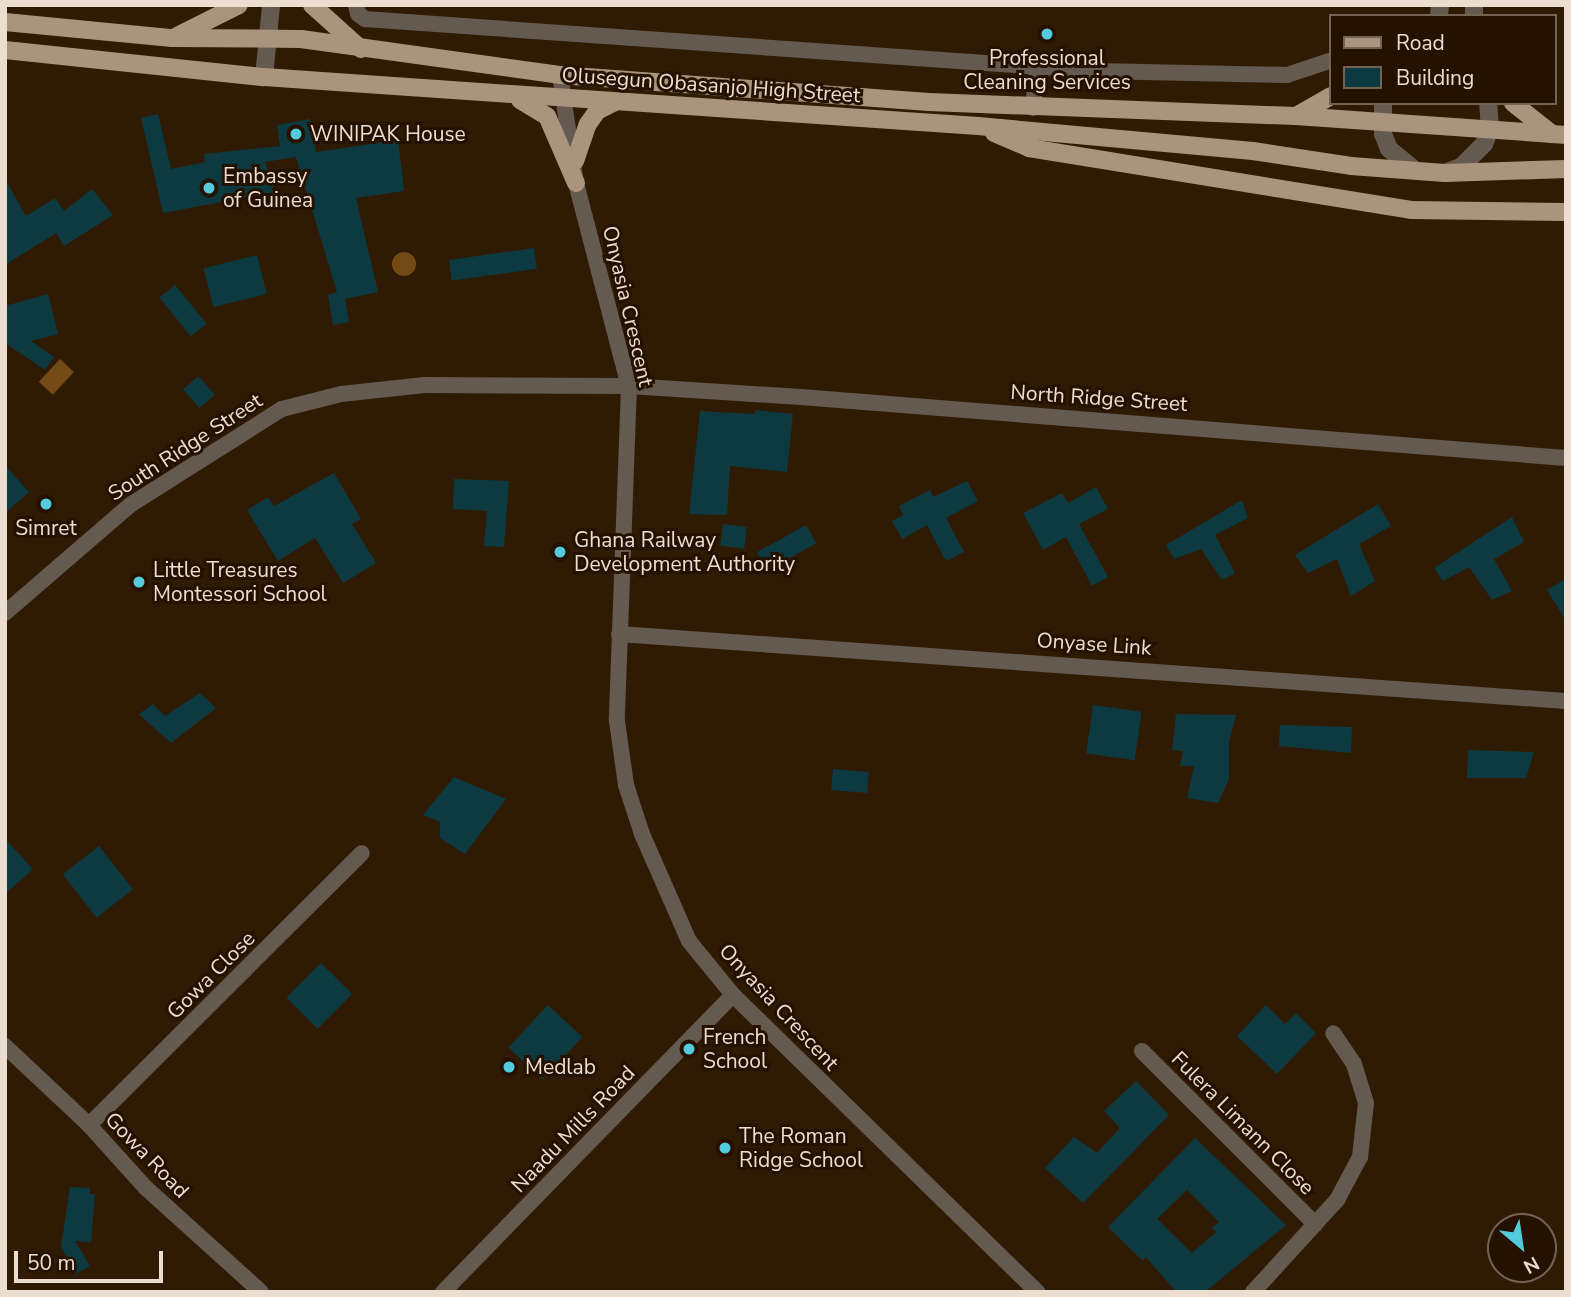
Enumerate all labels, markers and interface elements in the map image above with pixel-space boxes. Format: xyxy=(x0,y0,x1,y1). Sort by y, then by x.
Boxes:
legend xyxy=(1330,14,1557,105)
marker: Professional Cleaning Services xyxy=(1039,26,1055,42)
text: Road xyxy=(1396,29,1445,57)
place label: Professional Cleaning Services xyxy=(963,45,1131,95)
street label: Olusegun Obasanjo High Street xyxy=(561,62,861,108)
text: Building xyxy=(1396,64,1474,92)
place label: WINIPAK House xyxy=(310,121,466,147)
marker: WINIPAK House xyxy=(288,126,304,142)
place label: Embassy of Guinea xyxy=(223,163,313,213)
marker: Embassy of Guinea xyxy=(201,180,217,196)
street label: Onyasia Crescent xyxy=(597,223,659,389)
street label: North Ridge Street xyxy=(1010,379,1188,417)
street label: South Ridge Street xyxy=(103,388,267,506)
marker: Simret xyxy=(38,496,54,512)
place label: Simret xyxy=(15,515,77,541)
place label: Ghana Railway Development Authority xyxy=(574,527,795,577)
marker: Ghana Railway Development Authority xyxy=(552,544,568,560)
place label: Little Treasures Montessori School xyxy=(153,557,327,607)
marker: Little Treasures Montessori School xyxy=(131,574,147,590)
street label: Onyase Link xyxy=(1036,627,1152,661)
street label: Gowa Close xyxy=(162,926,260,1024)
street label: Onyasia Crescent xyxy=(714,938,844,1076)
place label: French School xyxy=(703,1024,767,1074)
marker: French School xyxy=(681,1041,697,1057)
street label: Fulera Limann Close xyxy=(1166,1046,1320,1200)
place label: Medlab xyxy=(525,1054,596,1080)
marker: Medlab xyxy=(499,1057,519,1077)
street label: Naadu Mills Road xyxy=(506,1060,640,1198)
street label: Gowa Road xyxy=(100,1107,194,1203)
place label: The Roman Ridge School xyxy=(739,1123,863,1173)
marker: The Roman Ridge School xyxy=(717,1140,733,1156)
north arrow xyxy=(1487,1213,1557,1283)
scale bar xyxy=(18,1238,166,1282)
text: 50 m xyxy=(27,1249,76,1277)
text: N xyxy=(1519,1250,1544,1279)

